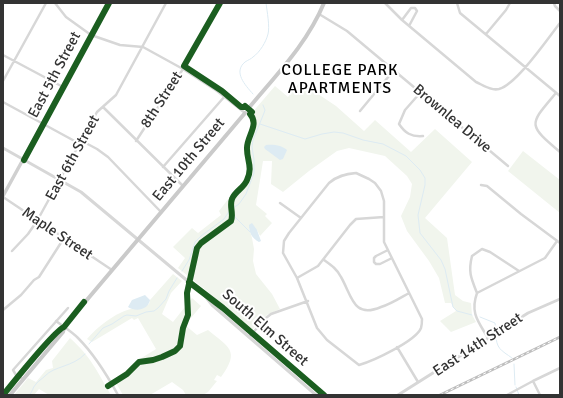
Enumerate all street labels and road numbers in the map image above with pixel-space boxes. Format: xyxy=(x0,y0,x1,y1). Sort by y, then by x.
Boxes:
street label: East 5th Street xyxy=(25,29,85,121)
street label: 8th Street xyxy=(137,68,187,132)
street label: Brownlea Drive xyxy=(409,81,495,157)
street label: East 6th Street xyxy=(42,112,104,204)
street label: East 10th Street xyxy=(149,115,229,205)
street label: Maple Street xyxy=(18,204,96,264)
street label: South Elm Street xyxy=(218,286,312,370)
street label: East 14th Street xyxy=(430,309,526,381)

